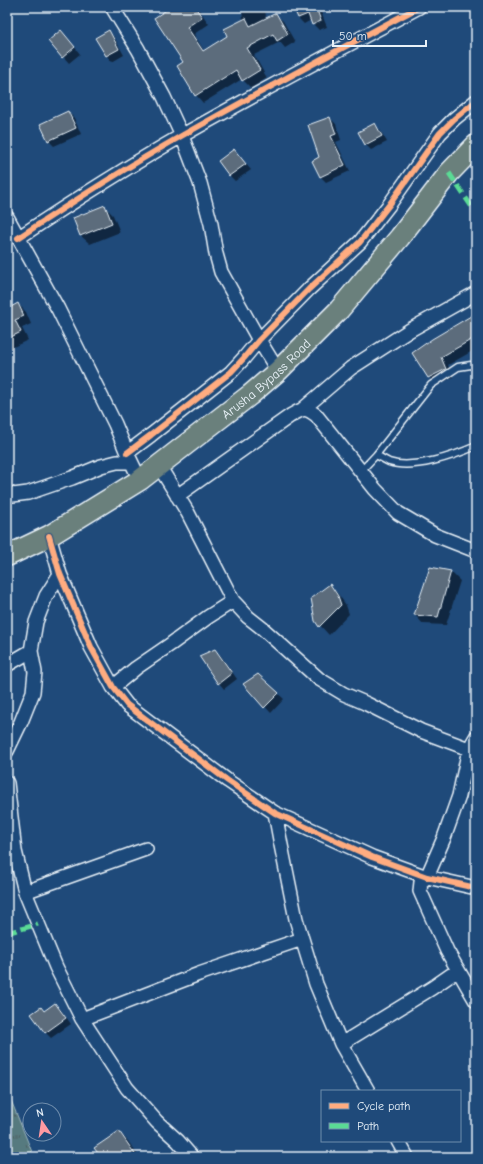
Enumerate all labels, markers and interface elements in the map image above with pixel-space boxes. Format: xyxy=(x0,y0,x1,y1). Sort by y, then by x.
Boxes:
scale bar xyxy=(333,22,426,48)
text: 50 m xyxy=(339,29,367,43)
street label: Arusha Bypass Road xyxy=(218,336,313,422)
legend xyxy=(321,1090,461,1142)
text: Cycle path xyxy=(357,1099,410,1113)
north arrow xyxy=(22,1102,62,1142)
text: N xyxy=(35,1106,45,1120)
text: Path xyxy=(357,1119,379,1133)

